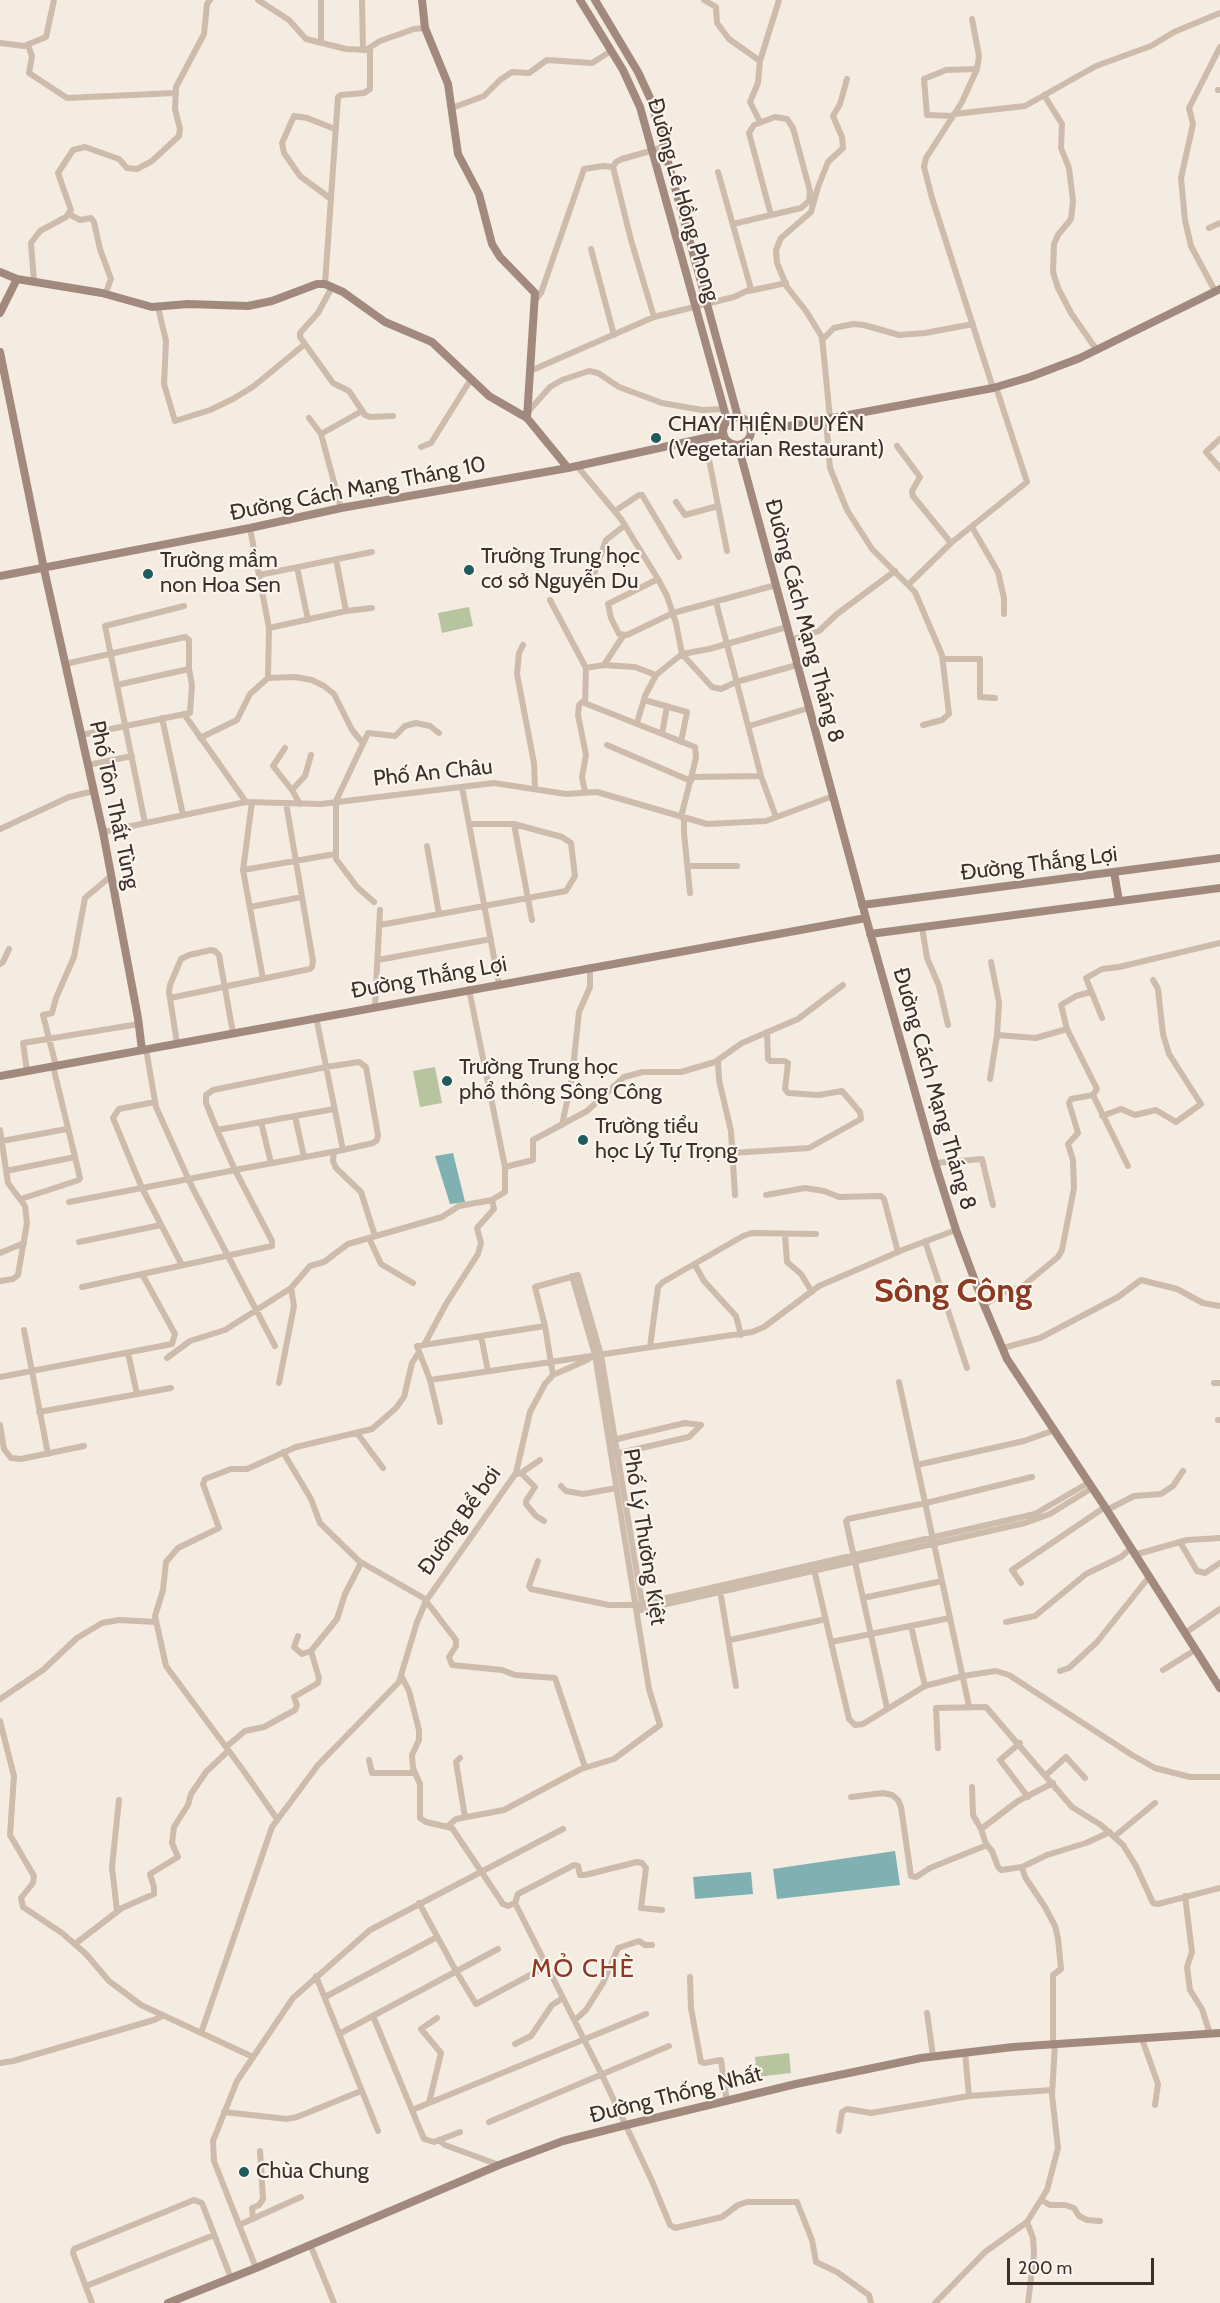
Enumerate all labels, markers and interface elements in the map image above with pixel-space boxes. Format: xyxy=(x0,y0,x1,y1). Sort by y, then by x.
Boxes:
street label: Đường Lê Hồng Phong xyxy=(641,95,725,305)
place label: CHAY THIỆN DUYÊN (Vegetarian Restaurant) xyxy=(668,412,884,464)
marker: CHAY THIỆN DUYÊN (Vegetarian Restaurant) xyxy=(649,431,663,445)
street label: Đường Cách Mạng Tháng 10 xyxy=(228,451,488,527)
street label: Đường Cách Mạng Tháng 8 xyxy=(759,496,849,746)
place label: Trường Trung học cơ sở Nguyễn Du xyxy=(481,544,640,596)
place label: Trường mầm non Hoa Sen xyxy=(160,548,281,600)
marker: Trường Trung học cơ sở Nguyễn Du xyxy=(462,563,476,577)
marker: Trường mầm non Hoa Sen xyxy=(141,567,155,581)
street label: Phố Tôn Thất Tùng xyxy=(83,718,145,892)
street label: Phố An Châu xyxy=(372,754,494,792)
street label: Đường Thắng Lợi xyxy=(959,841,1119,887)
street label: Đường Thắng Lợi xyxy=(349,951,509,1005)
street label: Đường Cách Mạng Tháng 8 xyxy=(887,965,981,1213)
place label: Trường Trung học phổ thông Sông Công xyxy=(459,1055,662,1106)
marker: Trường Trung học phổ thông Sông Công xyxy=(440,1074,454,1088)
place label: Trường tiểu học Lý Tự Trọng xyxy=(595,1114,737,1166)
marker: Trường tiểu học Lý Tự Trọng xyxy=(576,1133,590,1147)
district label: Sông Công xyxy=(874,1272,1032,1312)
street label: Phố Lý Thường Kiệt xyxy=(617,1447,671,1627)
street label: Đường Bể bơi xyxy=(413,1462,507,1580)
district label: MỎ CHÈ xyxy=(531,1953,635,1985)
street label: Đường Thống Nhất xyxy=(587,2061,765,2129)
place label: Chùa Chung xyxy=(256,2159,369,2185)
marker: Chùa Chung xyxy=(237,2165,251,2179)
scale bar xyxy=(1010,2246,1157,2284)
text: 200 m xyxy=(1018,2257,1072,2279)

